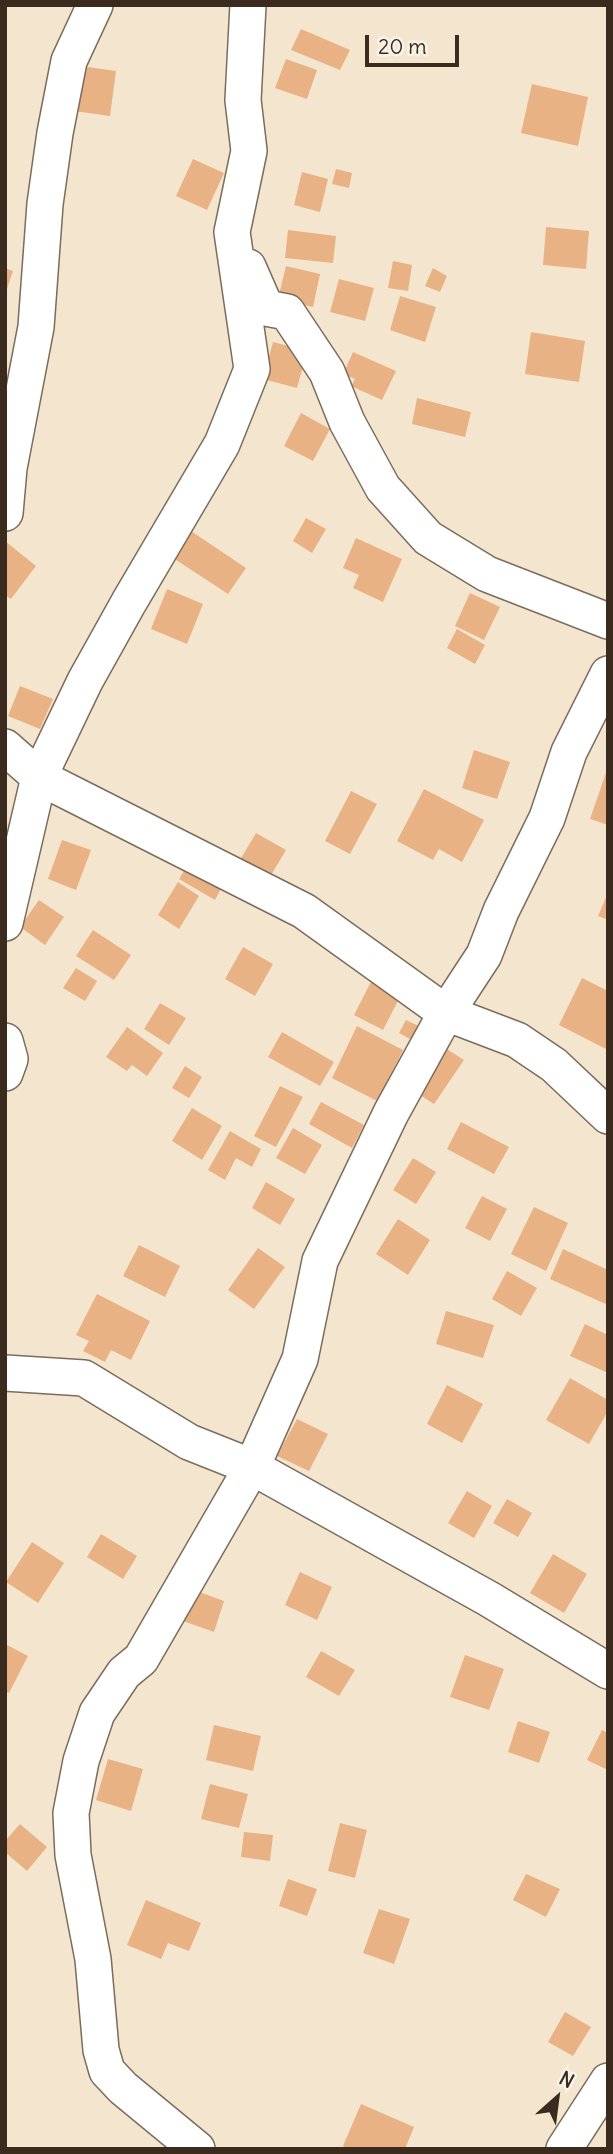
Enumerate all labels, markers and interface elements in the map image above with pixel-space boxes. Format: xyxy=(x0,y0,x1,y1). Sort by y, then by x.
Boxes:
scale bar xyxy=(368,21,462,65)
text: 20 m xyxy=(378,33,427,60)
north arrow xyxy=(522,2063,592,2133)
text: N xyxy=(555,2066,578,2093)

